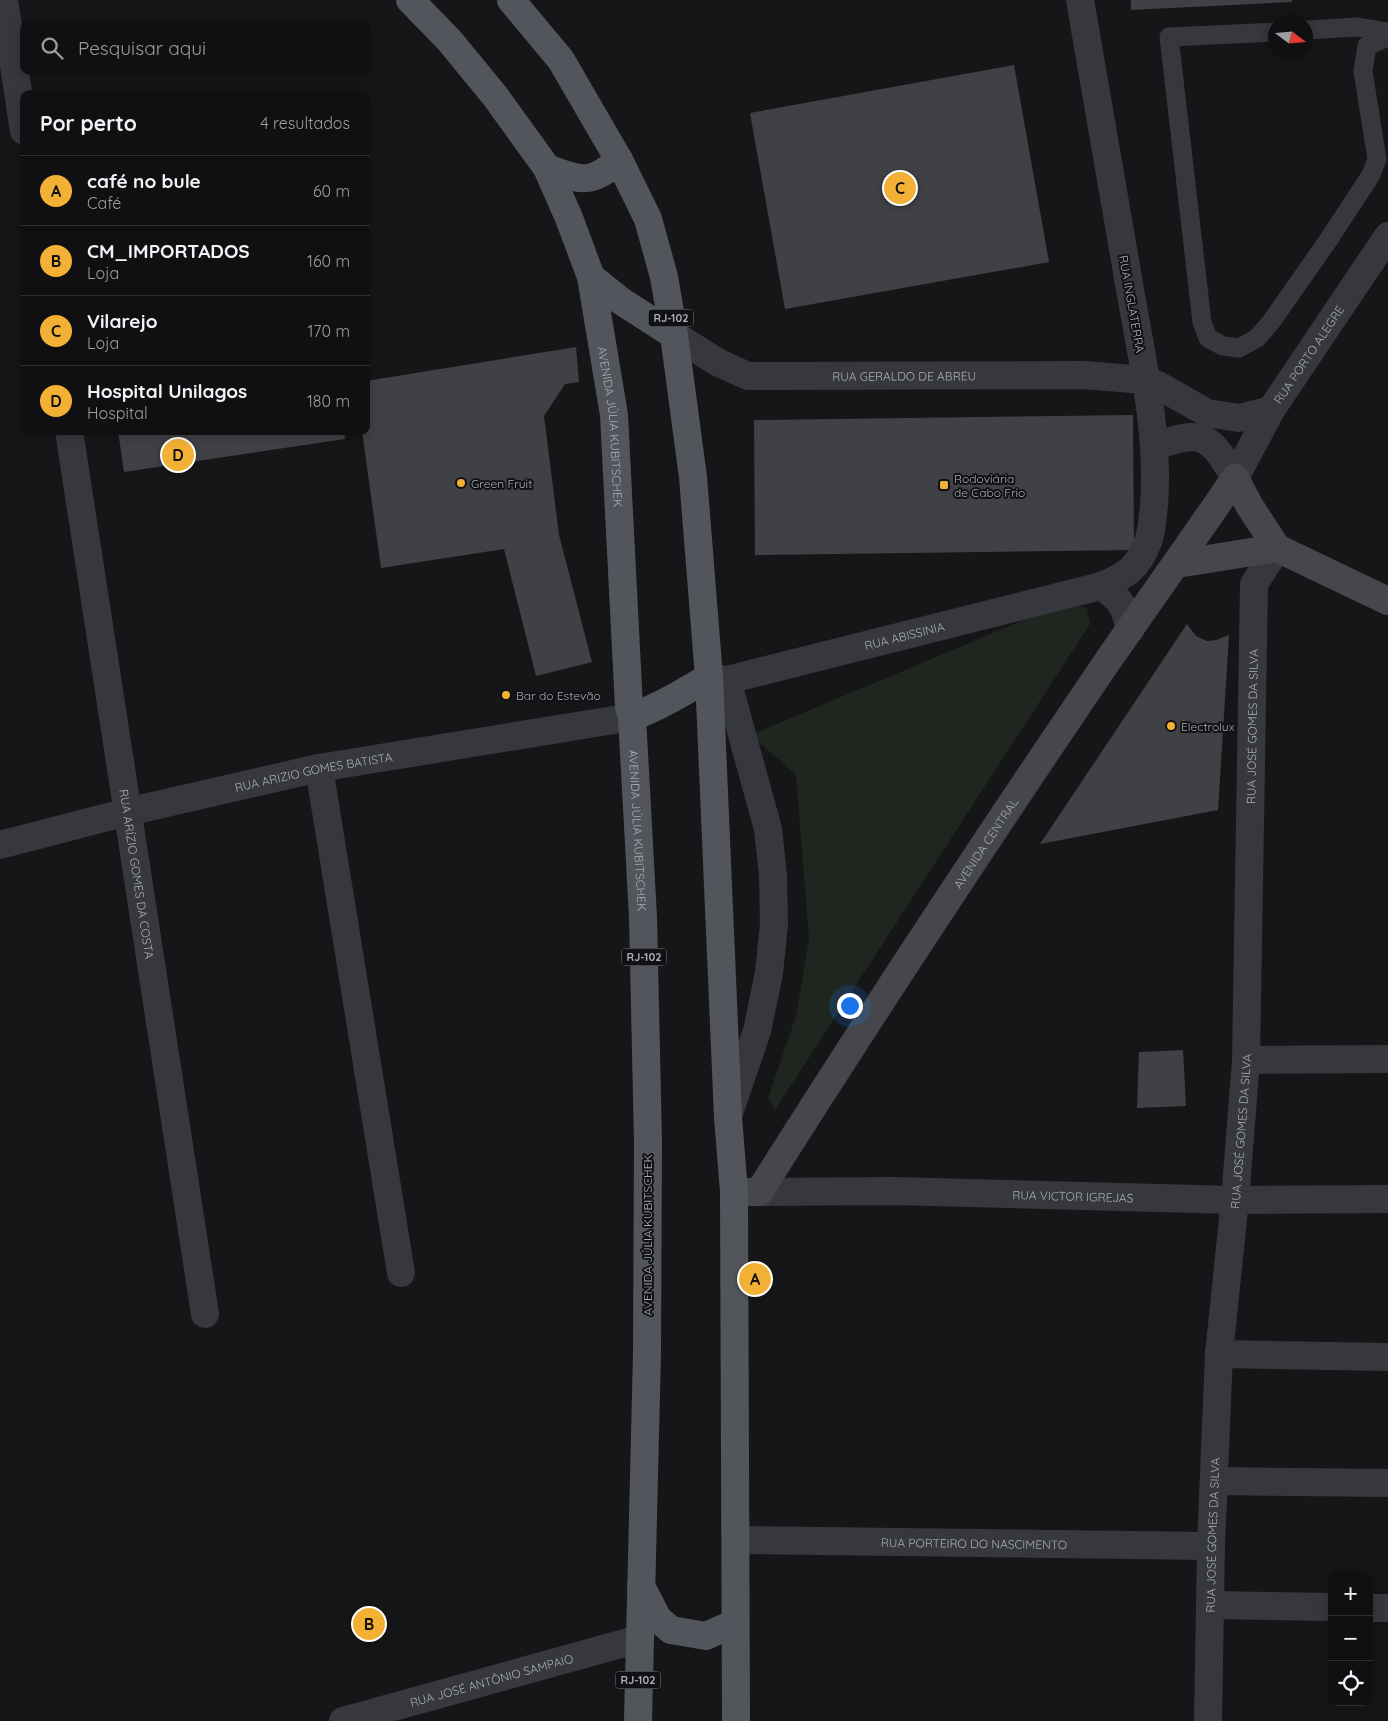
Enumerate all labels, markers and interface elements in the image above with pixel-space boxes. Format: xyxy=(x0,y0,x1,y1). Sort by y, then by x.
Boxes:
north arrow xyxy=(1268,15,1313,60)
search box xyxy=(20,20,370,75)
icon: search xyxy=(38,34,66,62)
text: Pesquisar aqui xyxy=(78,36,206,60)
text: Por perto xyxy=(40,110,137,136)
text: 4 resultados xyxy=(260,113,350,133)
text: café no bule xyxy=(87,169,201,193)
pin: C xyxy=(884,169,916,207)
text: A xyxy=(51,181,61,201)
text: 60 m xyxy=(313,181,350,201)
text: Café xyxy=(87,193,121,213)
text: CM_IMPORTADOS xyxy=(87,239,250,263)
text: B xyxy=(51,251,61,271)
text: 160 m xyxy=(307,251,350,271)
street label: RUA INGLATERRA xyxy=(1116,254,1148,354)
text: Loja xyxy=(87,263,119,283)
street label: RUA PORTO ALEGRE xyxy=(1270,302,1347,406)
text: Vilarejo xyxy=(87,309,158,333)
road number: RJ-102 xyxy=(648,310,694,326)
text: C xyxy=(51,321,61,341)
text: 170 m xyxy=(307,321,350,341)
text: Loja xyxy=(87,333,119,353)
street label: AVENIDA JÚLIA KUBITSCHEK xyxy=(595,345,626,507)
street label: RUA GERALDO DE ABREU xyxy=(832,368,976,383)
text: Hospital Unilagos xyxy=(87,379,247,403)
text: D xyxy=(50,391,62,411)
text: 180 m xyxy=(307,391,350,411)
text: Hospital xyxy=(87,403,148,423)
pin: D xyxy=(162,436,194,474)
place label: Rodoviária de Cabo Frio xyxy=(954,471,1025,500)
place label: Green Fruit xyxy=(471,476,532,491)
marker: Green Fruit xyxy=(455,477,467,489)
marker: Rodoviária de Cabo Frio xyxy=(938,479,950,491)
street label: RUA ABISSINIA xyxy=(863,618,946,653)
street label: RUA JOSÉ GOMES DA SILVA xyxy=(1243,649,1260,804)
place label: Bar do Estevão xyxy=(516,688,601,703)
marker: Bar do Estevão xyxy=(500,689,512,701)
place label: Electrolux xyxy=(1181,719,1235,734)
marker: Electrolux xyxy=(1165,720,1177,732)
street label: RUA ARIZIO GOMES BATISTA xyxy=(233,749,393,795)
street label: AVENIDA JÚLIA KUBITSCHEK xyxy=(626,749,650,911)
street label: RUA ARÍZIO GOMES DA COSTA xyxy=(117,788,158,960)
street label: AVENIDA CENTRAL xyxy=(950,794,1021,891)
road number: RJ-102 xyxy=(622,949,666,966)
your location xyxy=(837,993,863,1019)
street label: RUA JOSÉ GOMES DA SILVA xyxy=(1227,1053,1254,1209)
street label: AVENIDA JÚLIA KUBITSCHEK xyxy=(640,1154,655,1316)
street label: RUA VICTOR IGREJAS xyxy=(1012,1187,1134,1205)
pin: A xyxy=(739,1260,771,1298)
street label: RUA JOSÉ GOMES DA SILVA xyxy=(1202,1457,1222,1613)
street label: RUA PORTEIRO DO NASCIMENTO xyxy=(881,1534,1067,1552)
map controls xyxy=(1328,1571,1373,1706)
button: + xyxy=(1328,1571,1373,1616)
pin: B xyxy=(353,1605,385,1643)
button: − xyxy=(1328,1616,1373,1661)
street label: RUA JOSÉ ANTÔNIO SAMPAIO xyxy=(408,1650,575,1710)
button: locate xyxy=(1328,1661,1373,1706)
road number: RJ-102 xyxy=(616,1672,660,1688)

